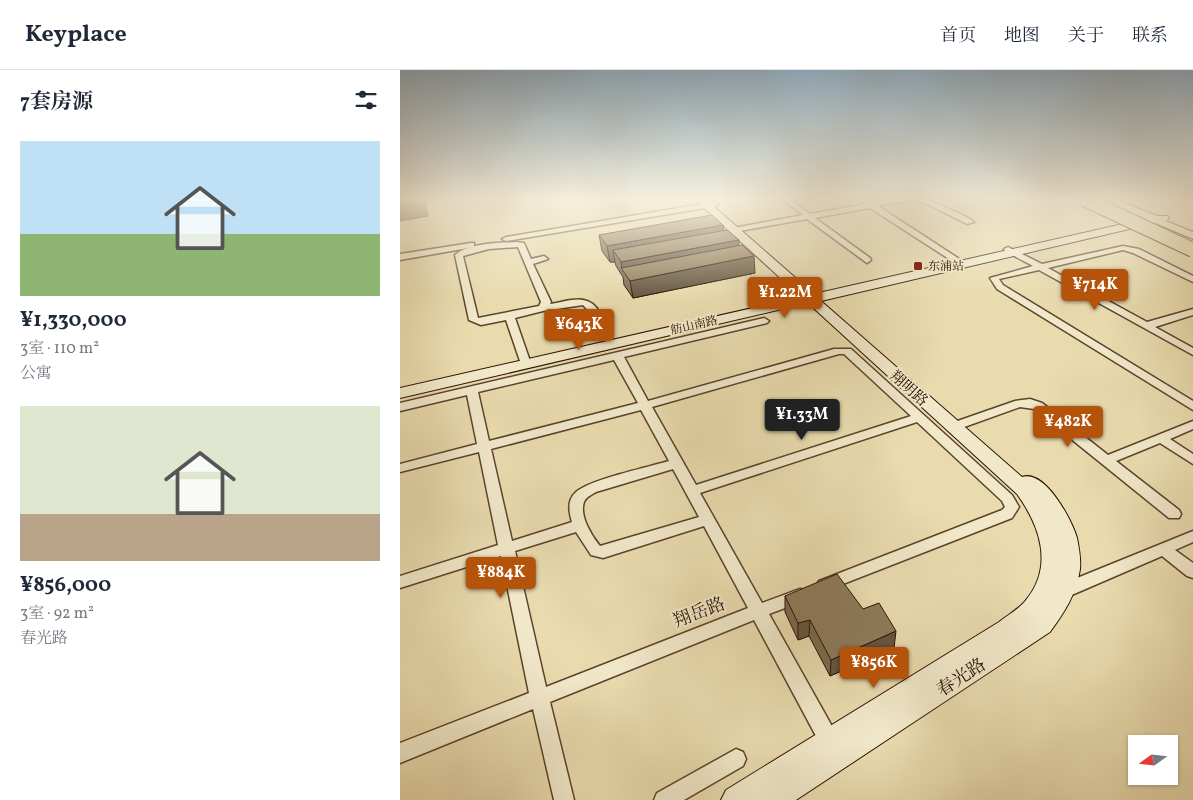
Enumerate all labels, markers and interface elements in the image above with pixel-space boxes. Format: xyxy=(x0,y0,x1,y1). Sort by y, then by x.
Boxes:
text: Keyplace xyxy=(25,18,127,52)
text: 首页 xyxy=(940,24,976,49)
text: 地图 xyxy=(1004,24,1040,49)
text: 关于 xyxy=(1068,24,1104,49)
text: 联系 xyxy=(1132,24,1168,49)
icon: filters xyxy=(352,86,380,114)
text: 7套房源 xyxy=(20,88,93,117)
icon: home xyxy=(155,173,245,263)
place label: 东浦站 xyxy=(928,259,964,275)
marker: 东浦站 xyxy=(912,260,924,272)
pin: ¥714K xyxy=(1060,268,1130,311)
text: ¥714K xyxy=(1072,274,1118,296)
pin: ¥1.22M xyxy=(744,276,826,319)
text: ¥1.22M xyxy=(758,282,812,304)
text: ¥1,330,000 xyxy=(20,306,127,335)
pin: ¥643K xyxy=(544,308,614,351)
street label: 舫山南路 xyxy=(669,313,719,339)
text: ¥643K xyxy=(555,314,603,336)
text: 3室 · 110 m² xyxy=(20,338,99,360)
text: 公寓 xyxy=(20,363,52,385)
street label: 翔明路 xyxy=(884,366,932,412)
pin: ¥1.33M xyxy=(761,398,843,441)
text: ¥1.33M xyxy=(776,404,828,426)
pin: ¥482K xyxy=(1033,406,1103,448)
text: ¥482K xyxy=(1044,411,1092,433)
icon: home xyxy=(155,438,245,528)
pin: ¥884K xyxy=(466,556,536,599)
text: ¥884K xyxy=(477,562,525,584)
text: ¥856,000 xyxy=(20,571,111,600)
street label: 翔岳路 xyxy=(670,592,729,635)
text: 3室 · 92 m² xyxy=(20,603,94,625)
text: 春光路 xyxy=(20,628,68,650)
pin: ¥856K xyxy=(839,646,909,689)
text: ¥856K xyxy=(851,652,897,674)
street label: 春光路 xyxy=(932,653,991,703)
north arrow xyxy=(1128,735,1178,785)
map controls xyxy=(1128,735,1178,785)

